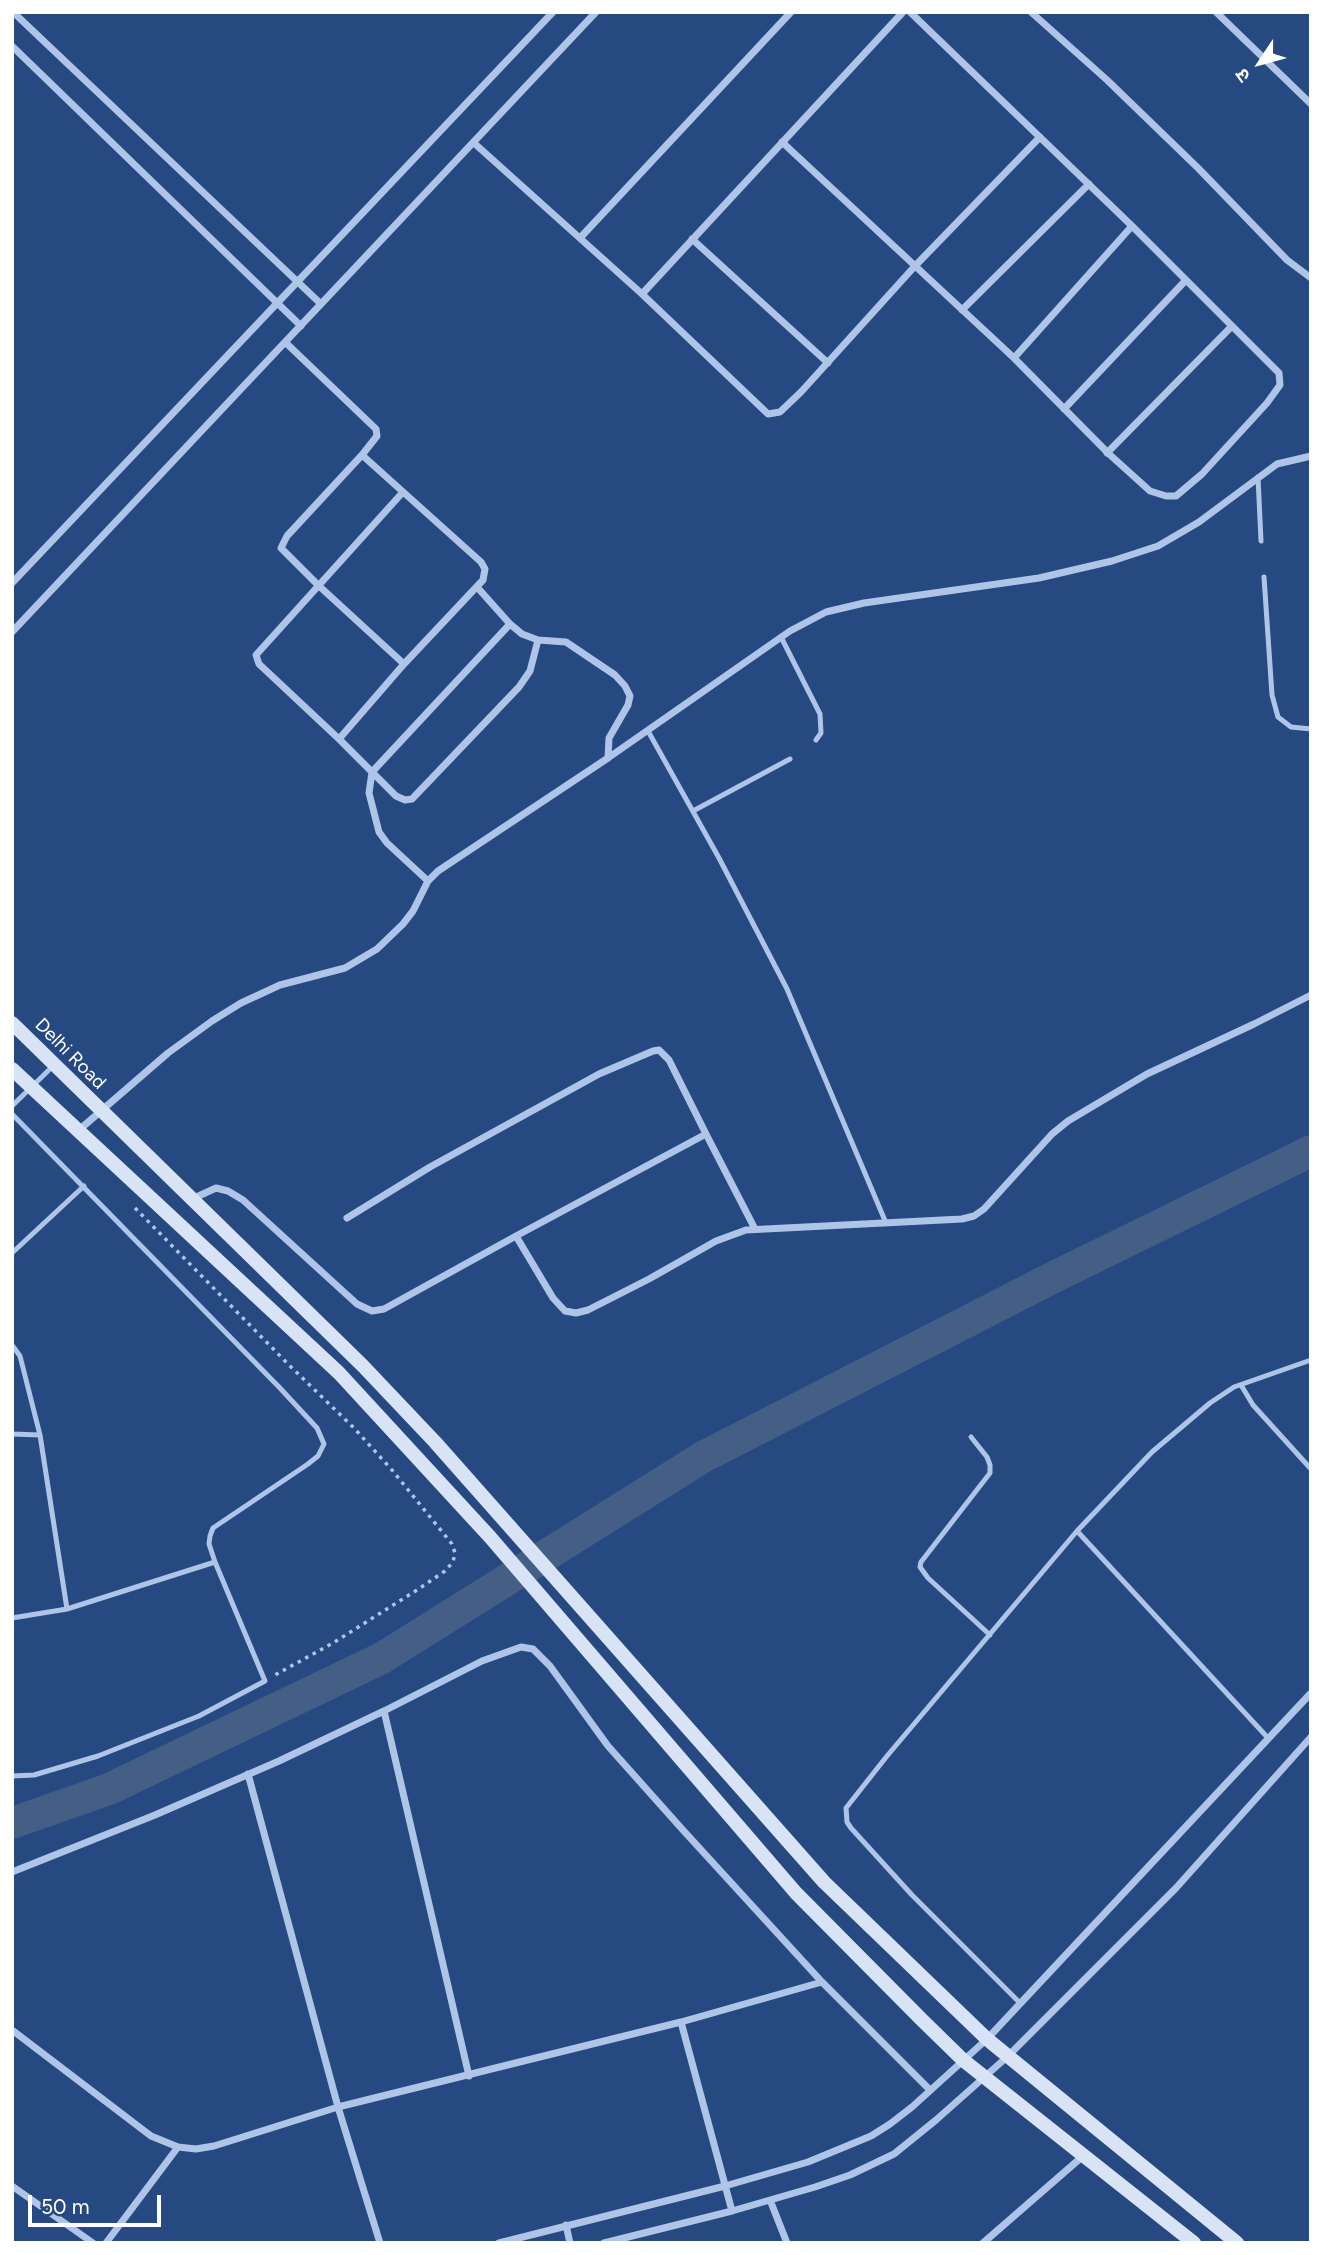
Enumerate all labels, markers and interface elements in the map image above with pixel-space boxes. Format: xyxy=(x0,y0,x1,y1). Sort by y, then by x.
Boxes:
north arrow xyxy=(1225,28,1295,98)
text: उ xyxy=(1230,64,1255,87)
street label: Delhi Road xyxy=(30,1014,110,1094)
scale bar xyxy=(32,2182,164,2226)
text: 50 m xyxy=(41,2194,90,2219)

